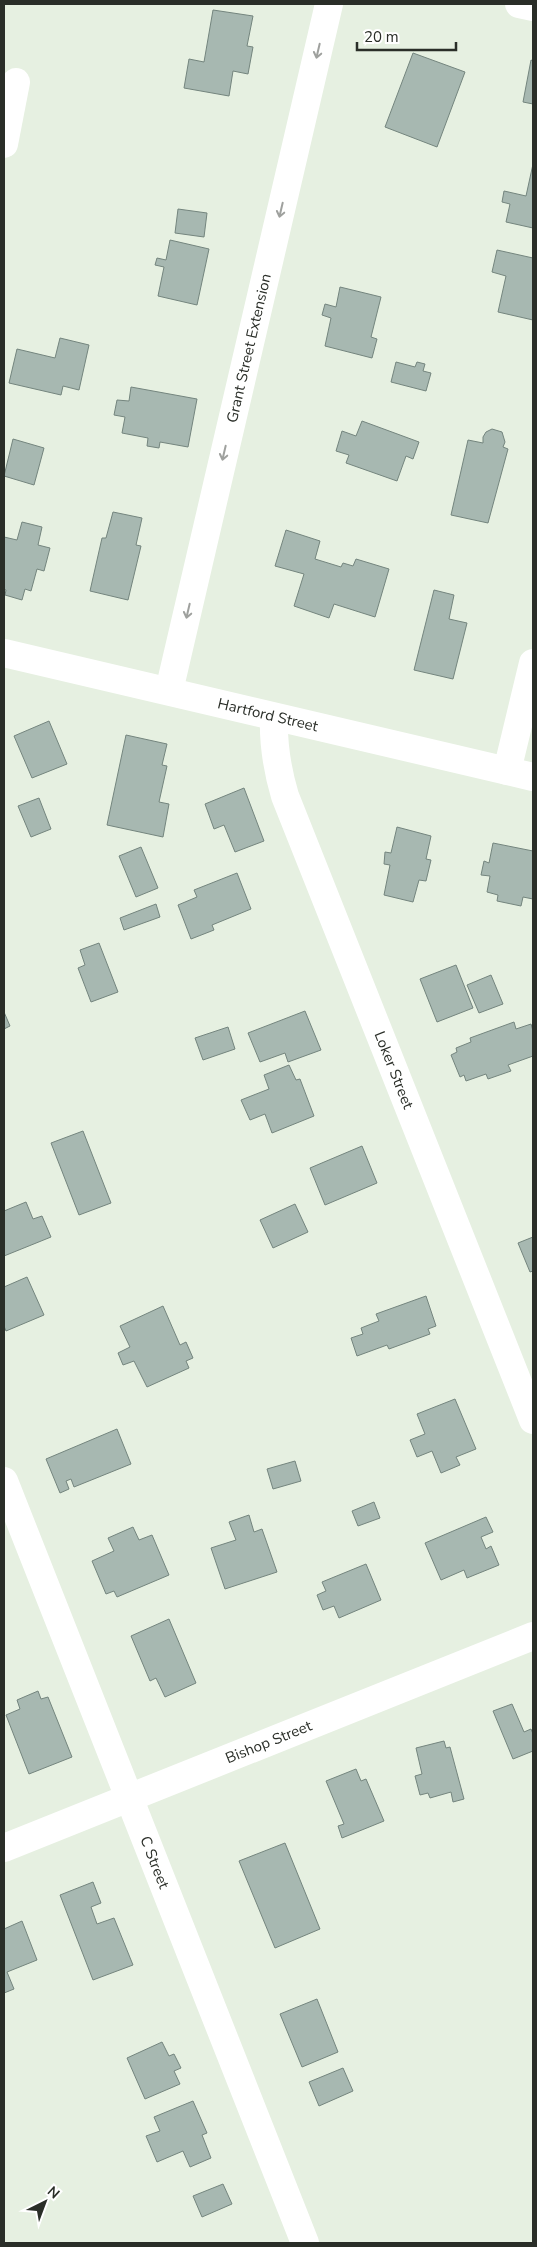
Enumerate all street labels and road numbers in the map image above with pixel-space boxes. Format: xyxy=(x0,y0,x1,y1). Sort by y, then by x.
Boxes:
street label: Grant Street Extension xyxy=(222,272,276,425)
street label: Hartford Street xyxy=(216,693,321,736)
street label: Loker Street xyxy=(369,1028,419,1112)
street label: Bishop Street xyxy=(222,1715,315,1768)
street label: C Street xyxy=(135,1833,174,1892)

